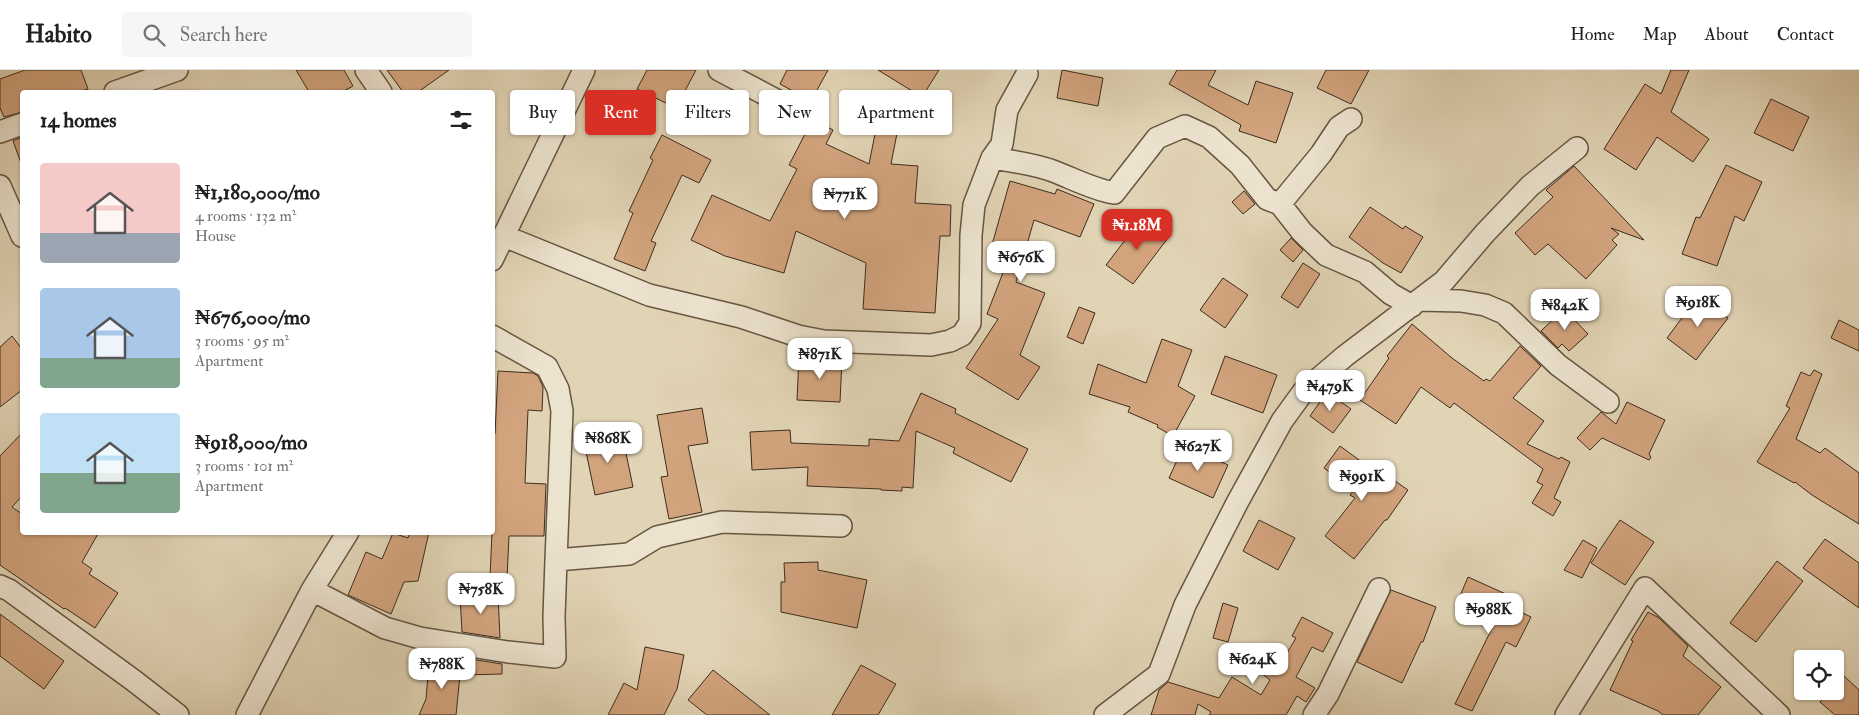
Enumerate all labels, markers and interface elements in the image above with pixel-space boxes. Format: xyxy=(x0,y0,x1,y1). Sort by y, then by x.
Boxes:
search box xyxy=(122,12,472,57)
text: Habito xyxy=(25,19,92,50)
icon: search xyxy=(140,21,168,49)
text: Search here xyxy=(180,23,268,47)
text: Home xyxy=(1570,23,1615,46)
text: Map xyxy=(1643,23,1677,46)
text: About xyxy=(1705,23,1749,46)
text: Contact xyxy=(1777,23,1834,46)
chip: Buy xyxy=(510,90,575,135)
chip: Rent xyxy=(585,90,656,135)
chip: Filters xyxy=(666,90,749,135)
chip: New xyxy=(759,90,829,135)
chip: Apartment xyxy=(839,90,952,135)
icon: filters xyxy=(447,106,475,134)
text: 14 homes xyxy=(40,107,117,134)
pin: ₦771K xyxy=(810,178,880,220)
text: ₦1,180,000/mo xyxy=(195,179,320,206)
icon: home xyxy=(80,183,140,243)
text: ₦771K xyxy=(823,184,867,204)
text: 4 rooms · 132 m² xyxy=(195,206,296,226)
pin: ₦1.18M xyxy=(1096,208,1178,251)
text: ₦1.18M xyxy=(1112,215,1162,235)
text: House xyxy=(195,226,236,246)
pin: ₦676K xyxy=(986,240,1056,283)
text: ₦676K xyxy=(998,247,1044,267)
pin: ₦918K xyxy=(1663,286,1733,328)
pin: ₦842K xyxy=(1530,288,1600,331)
text: ₦918K xyxy=(1676,292,1720,312)
text: ₦842K xyxy=(1542,295,1588,315)
text: ₦676,000/mo xyxy=(195,304,310,331)
icon: home xyxy=(80,308,140,368)
text: 3 rooms · 95 m² xyxy=(195,331,289,351)
pin: ₦871K xyxy=(785,338,855,380)
text: ₦871K xyxy=(798,344,842,364)
text: Apartment xyxy=(195,351,263,371)
pin: ₦479K xyxy=(1295,370,1365,412)
text: ₦479K xyxy=(1307,376,1353,396)
pin: ₦868K xyxy=(573,422,643,464)
text: ₦868K xyxy=(585,428,631,448)
text: ₦918,000/mo xyxy=(195,429,307,456)
pin: ₦627K xyxy=(1163,430,1233,472)
icon: home xyxy=(80,433,140,493)
text: ₦627K xyxy=(1175,436,1221,456)
text: 3 rooms · 101 m² xyxy=(195,456,293,476)
pin: ₦991K xyxy=(1327,460,1397,502)
text: ₦991K xyxy=(1340,466,1384,486)
text: Apartment xyxy=(195,476,263,496)
pin: ₦758K xyxy=(446,572,516,615)
text: ₦758K xyxy=(459,579,503,599)
pin: ₦988K xyxy=(1454,592,1524,635)
text: ₦988K xyxy=(1466,599,1512,619)
pin: ₦624K xyxy=(1218,642,1288,685)
pin: ₦788K xyxy=(407,648,477,690)
text: ₦624K xyxy=(1229,649,1277,669)
map controls xyxy=(1794,650,1844,700)
button: locate xyxy=(1794,650,1844,700)
text: ₦788K xyxy=(419,654,465,674)

